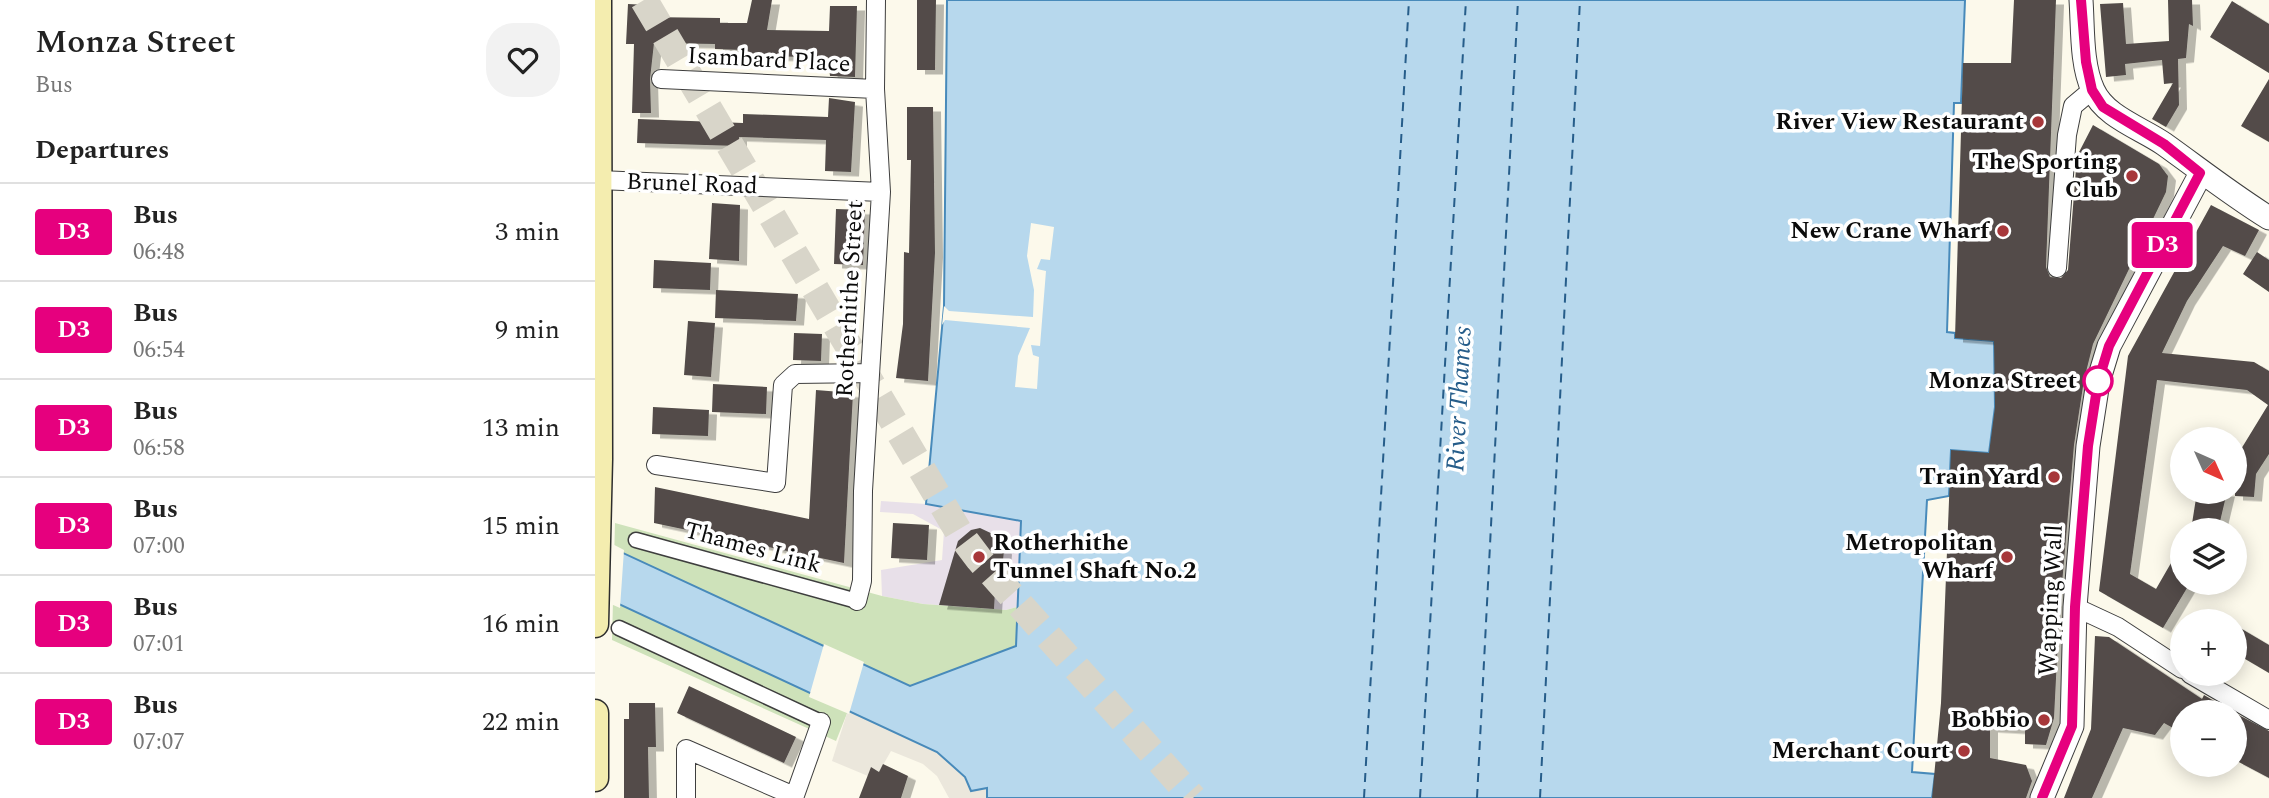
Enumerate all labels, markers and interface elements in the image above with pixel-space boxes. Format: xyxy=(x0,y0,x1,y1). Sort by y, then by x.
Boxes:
text: Monza Street xyxy=(35,17,236,67)
button: heart xyxy=(486,23,560,97)
street label: Isambard Place xyxy=(687,38,851,82)
text: Bus xyxy=(35,68,73,103)
place label: River View Restaurant xyxy=(1775,104,2024,140)
marker: River View Restaurant xyxy=(2030,114,2046,130)
text: Departures xyxy=(35,130,169,170)
place label: The Sporting Club xyxy=(1972,144,2118,208)
street label: Brunel Road xyxy=(626,164,758,204)
marker: The Sporting Club xyxy=(2124,168,2140,184)
text: Bus xyxy=(133,195,178,235)
street label: Rotherhithe Street xyxy=(827,200,873,398)
text: 3 min xyxy=(495,212,560,252)
place label: New Crane Wharf xyxy=(1790,213,1991,249)
text: D3 xyxy=(57,214,90,250)
line badge: D3 xyxy=(2131,222,2193,268)
marker: New Crane Wharf xyxy=(1995,223,2011,239)
text: D3 xyxy=(2146,227,2178,263)
text: 06:48 xyxy=(133,235,185,270)
text: Bus xyxy=(133,293,178,333)
text: 9 min xyxy=(495,310,560,350)
text: D3 xyxy=(57,312,90,348)
water label: River Thames xyxy=(1435,325,1483,473)
text: 06:54 xyxy=(133,333,185,368)
place label: Monza Street xyxy=(1928,363,2077,399)
marker: Monza Street xyxy=(2083,366,2113,396)
text: Bus xyxy=(133,391,178,431)
text: 13 min xyxy=(482,408,560,448)
text: D3 xyxy=(57,410,90,446)
north arrow xyxy=(2170,427,2247,504)
map controls xyxy=(2170,427,2247,777)
text: 06:58 xyxy=(133,431,185,466)
place label: Train Yard xyxy=(1919,459,2040,495)
marker: Train Yard xyxy=(2046,469,2062,485)
text: Bus xyxy=(133,489,178,529)
text: 15 min xyxy=(482,506,560,546)
text: D3 xyxy=(57,508,90,544)
street label: Thames Link xyxy=(681,512,825,584)
button: layers xyxy=(2170,518,2247,595)
street label: Wapping Wall xyxy=(2029,524,2073,676)
place label: Rotherhithe Tunnel Shaft No.2 xyxy=(993,525,1196,589)
place label: Metropolitan Wharf xyxy=(1845,525,1995,589)
text: 07:00 xyxy=(133,529,185,564)
marker: Rotherhithe Tunnel Shaft No.2 xyxy=(971,549,987,565)
marker: Metropolitan Wharf xyxy=(1999,549,2015,565)
text: Bus xyxy=(133,587,178,627)
text: 16 min xyxy=(482,604,560,644)
text: D3 xyxy=(57,606,90,642)
button: + xyxy=(2170,609,2247,686)
text: 07:01 xyxy=(133,627,185,662)
text: Bus xyxy=(133,685,178,725)
button: − xyxy=(2170,700,2247,777)
text: 22 min xyxy=(482,702,560,742)
place label: Bobbio xyxy=(1951,702,2030,738)
text: D3 xyxy=(57,704,90,740)
marker: Bobbio xyxy=(2036,712,2052,728)
text: 07:07 xyxy=(133,725,185,760)
place label: Merchant Court xyxy=(1771,733,1950,769)
marker: Merchant Court xyxy=(1956,743,1972,759)

